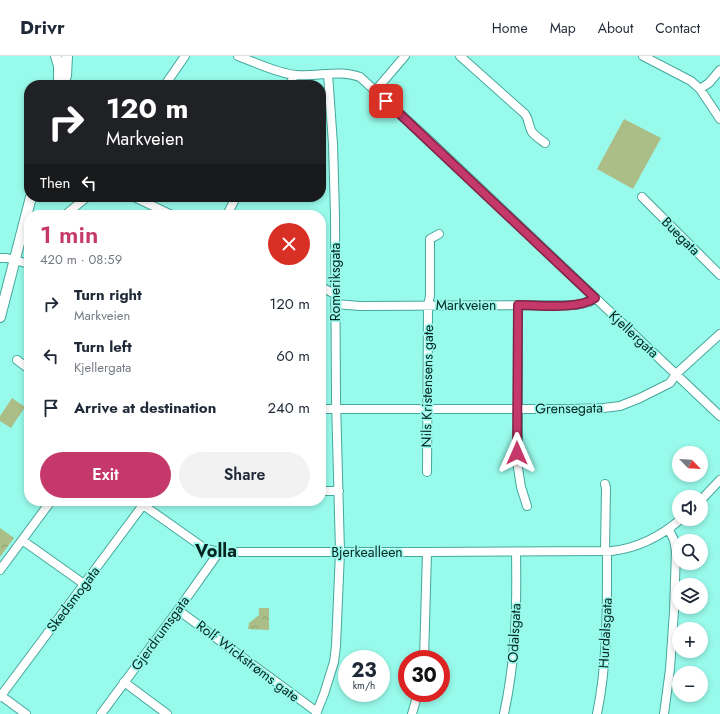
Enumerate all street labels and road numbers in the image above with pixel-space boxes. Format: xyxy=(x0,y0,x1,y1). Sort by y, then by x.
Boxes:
street label: Buegata xyxy=(657,212,705,260)
street label: Romeriksgata xyxy=(325,243,345,321)
street label: Markveien xyxy=(436,295,496,315)
street label: Kjellergata xyxy=(605,306,663,362)
street label: Nils Kristensens gate xyxy=(416,324,438,448)
street label: Grensegata xyxy=(535,397,603,419)
street label: Bjerkealleen xyxy=(331,542,403,562)
street label: Skedsmogata xyxy=(42,562,104,636)
street label: Gjerdrumsgata xyxy=(126,592,194,674)
street label: Hurdalsgata xyxy=(593,597,617,669)
street label: Odalsgata xyxy=(502,603,526,663)
street label: Rolf Wickstrøms gate xyxy=(192,615,304,707)

